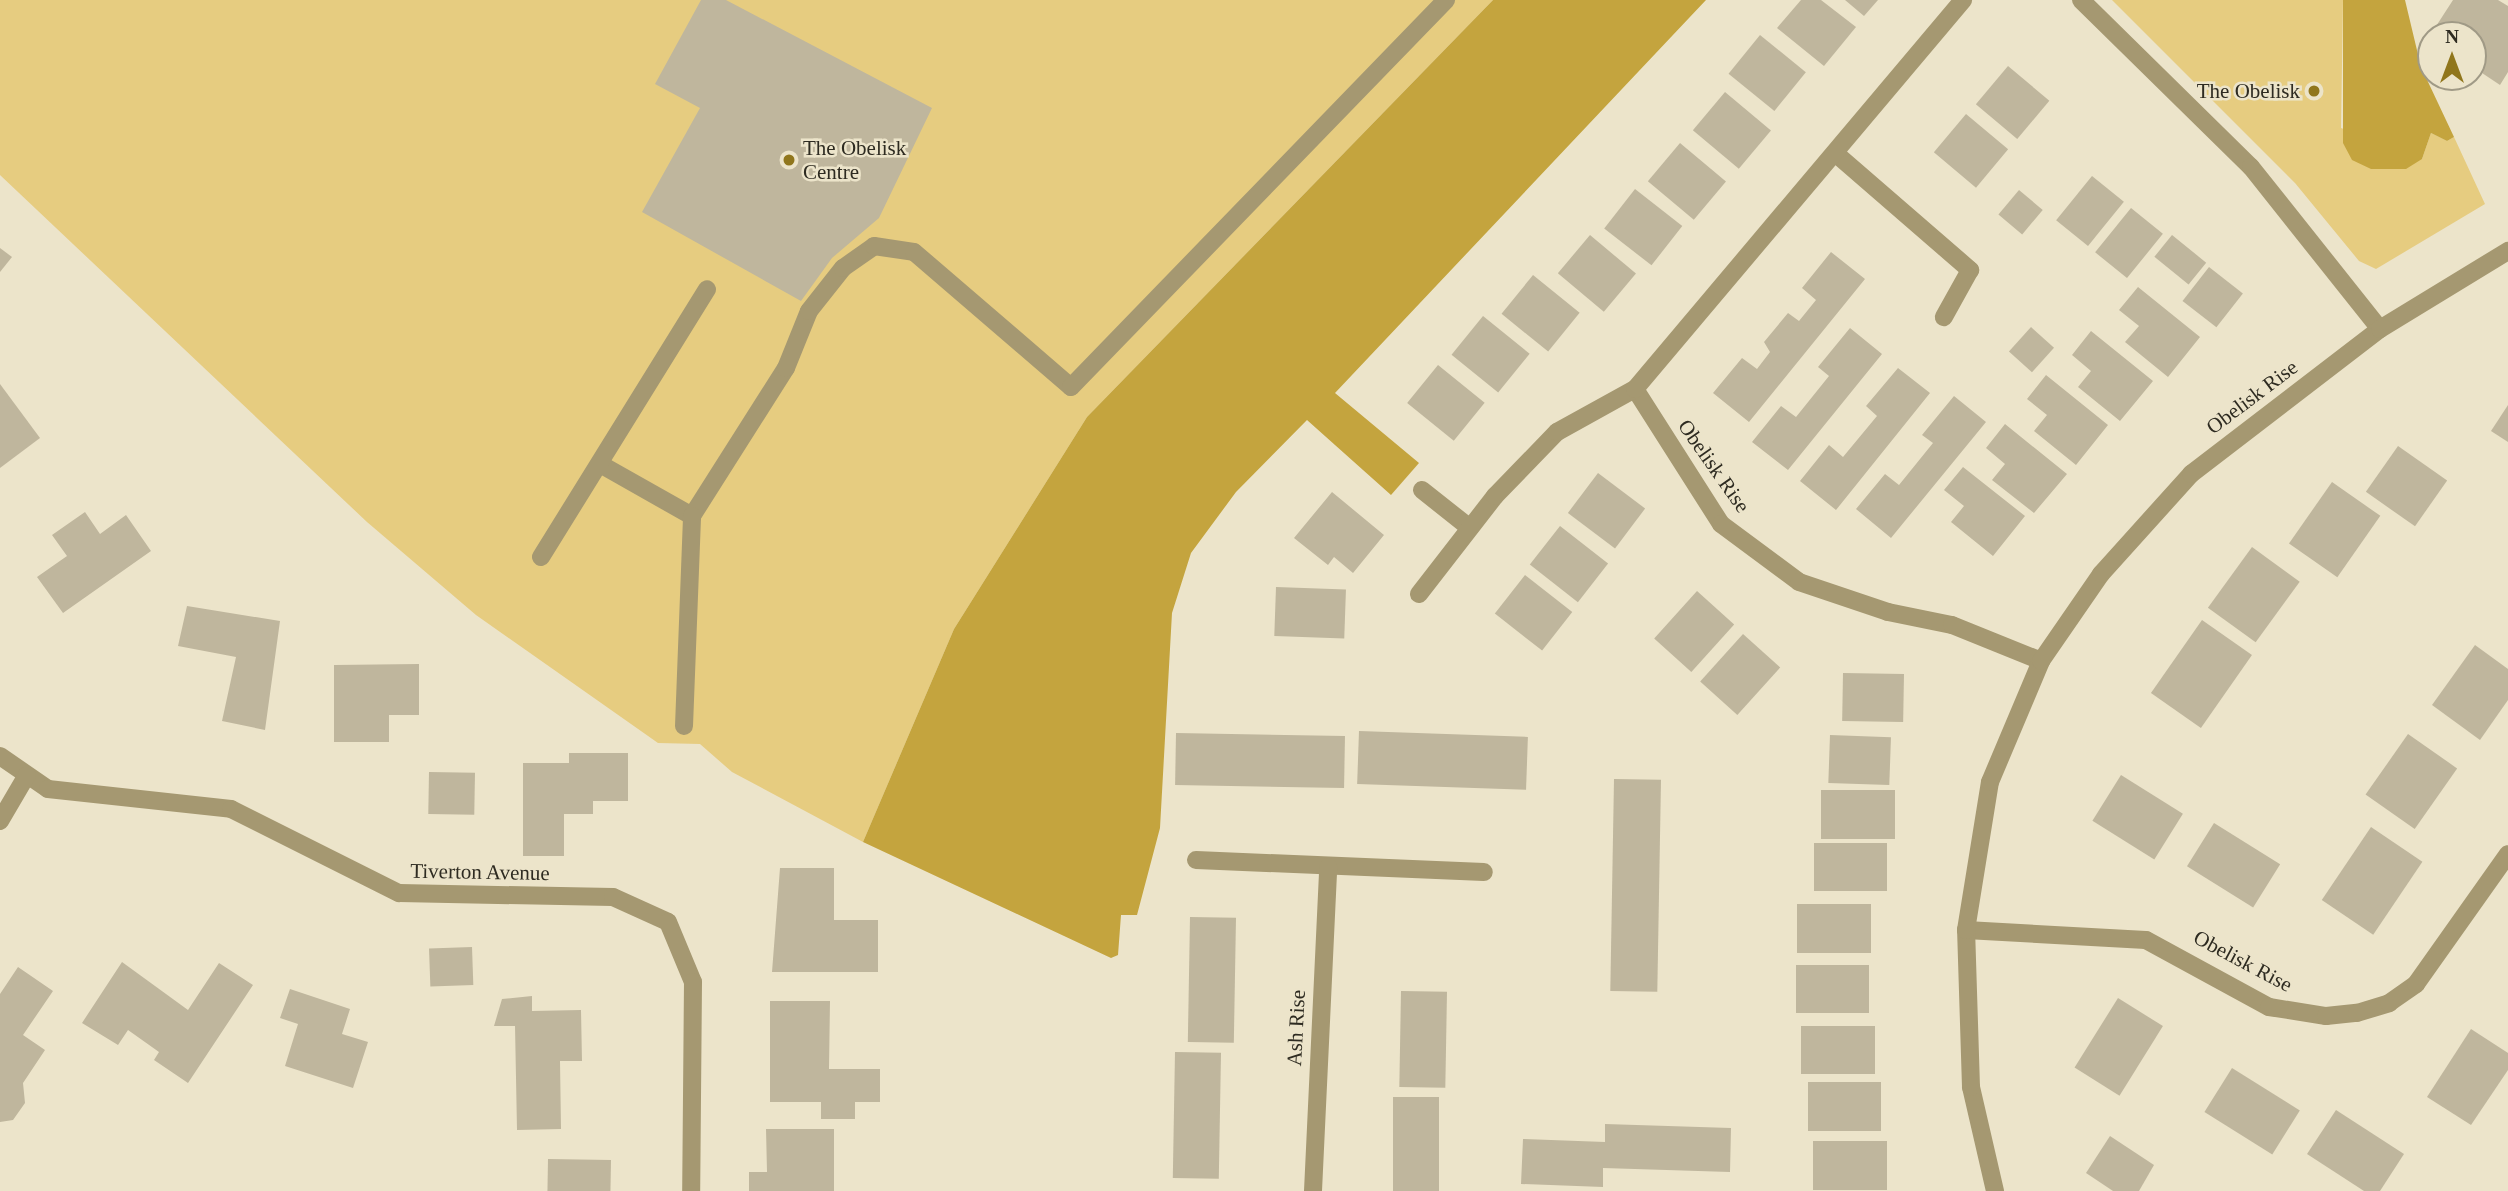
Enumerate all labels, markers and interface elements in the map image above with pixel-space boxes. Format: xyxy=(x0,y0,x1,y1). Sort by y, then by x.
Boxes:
north arrow xyxy=(2417,21,2487,91)
text: N xyxy=(2445,26,2459,47)
place label: The Obelisk xyxy=(2197,78,2300,104)
marker: The Obelisk xyxy=(2306,83,2322,99)
place label: The Obelisk Centre xyxy=(803,135,906,185)
marker: The Obelisk Centre xyxy=(781,152,797,168)
street label: Obelisk Rise xyxy=(2201,354,2303,440)
street label: Obelisk Rise xyxy=(1673,415,1755,517)
street label: Tiverton Avenue xyxy=(410,858,550,886)
street label: Obelisk Rise xyxy=(2189,925,2297,997)
street label: Ash Rise xyxy=(1281,989,1311,1067)

